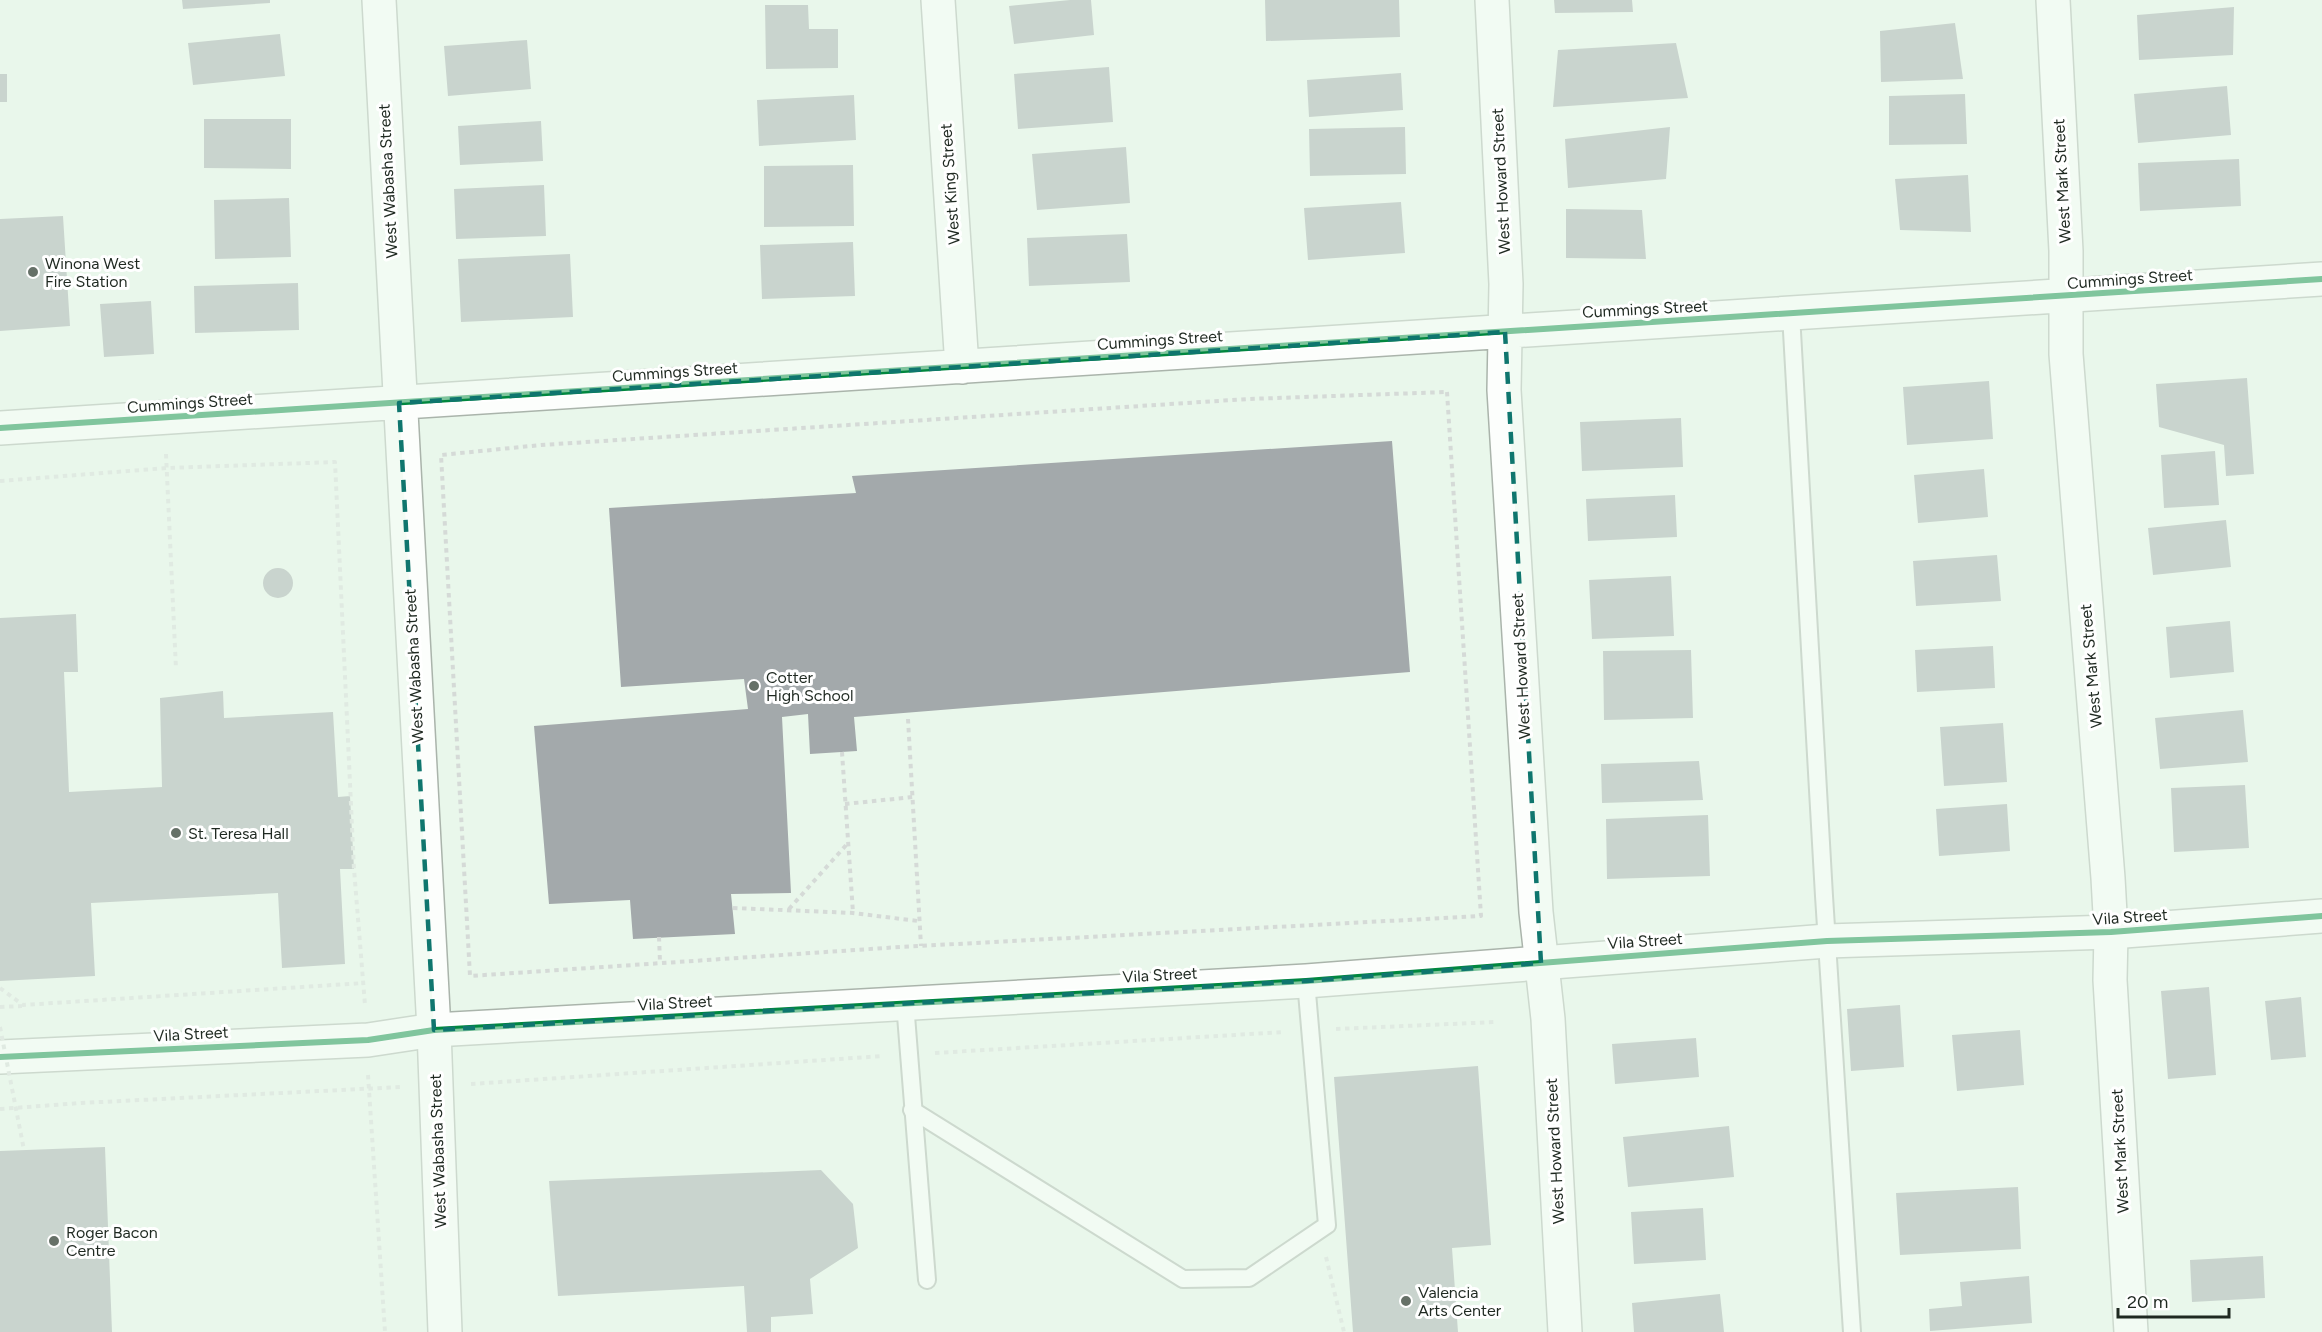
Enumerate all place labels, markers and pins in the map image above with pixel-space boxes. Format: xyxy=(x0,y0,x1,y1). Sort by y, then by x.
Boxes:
place label: Winona West Fire Station xyxy=(45,254,140,291)
marker: Winona West Fire Station xyxy=(26,265,40,279)
place label: Cotter High School xyxy=(766,668,854,705)
marker: Cotter High School xyxy=(747,679,761,693)
place label: St. Teresa Hall xyxy=(188,824,289,843)
marker: St. Teresa Hall xyxy=(169,826,183,840)
place label: Roger Bacon Centre xyxy=(66,1223,158,1260)
marker: Roger Bacon Centre xyxy=(47,1234,61,1248)
place label: Valencia Arts Center xyxy=(1418,1283,1502,1320)
marker: Valencia Arts Center xyxy=(1399,1294,1413,1308)

